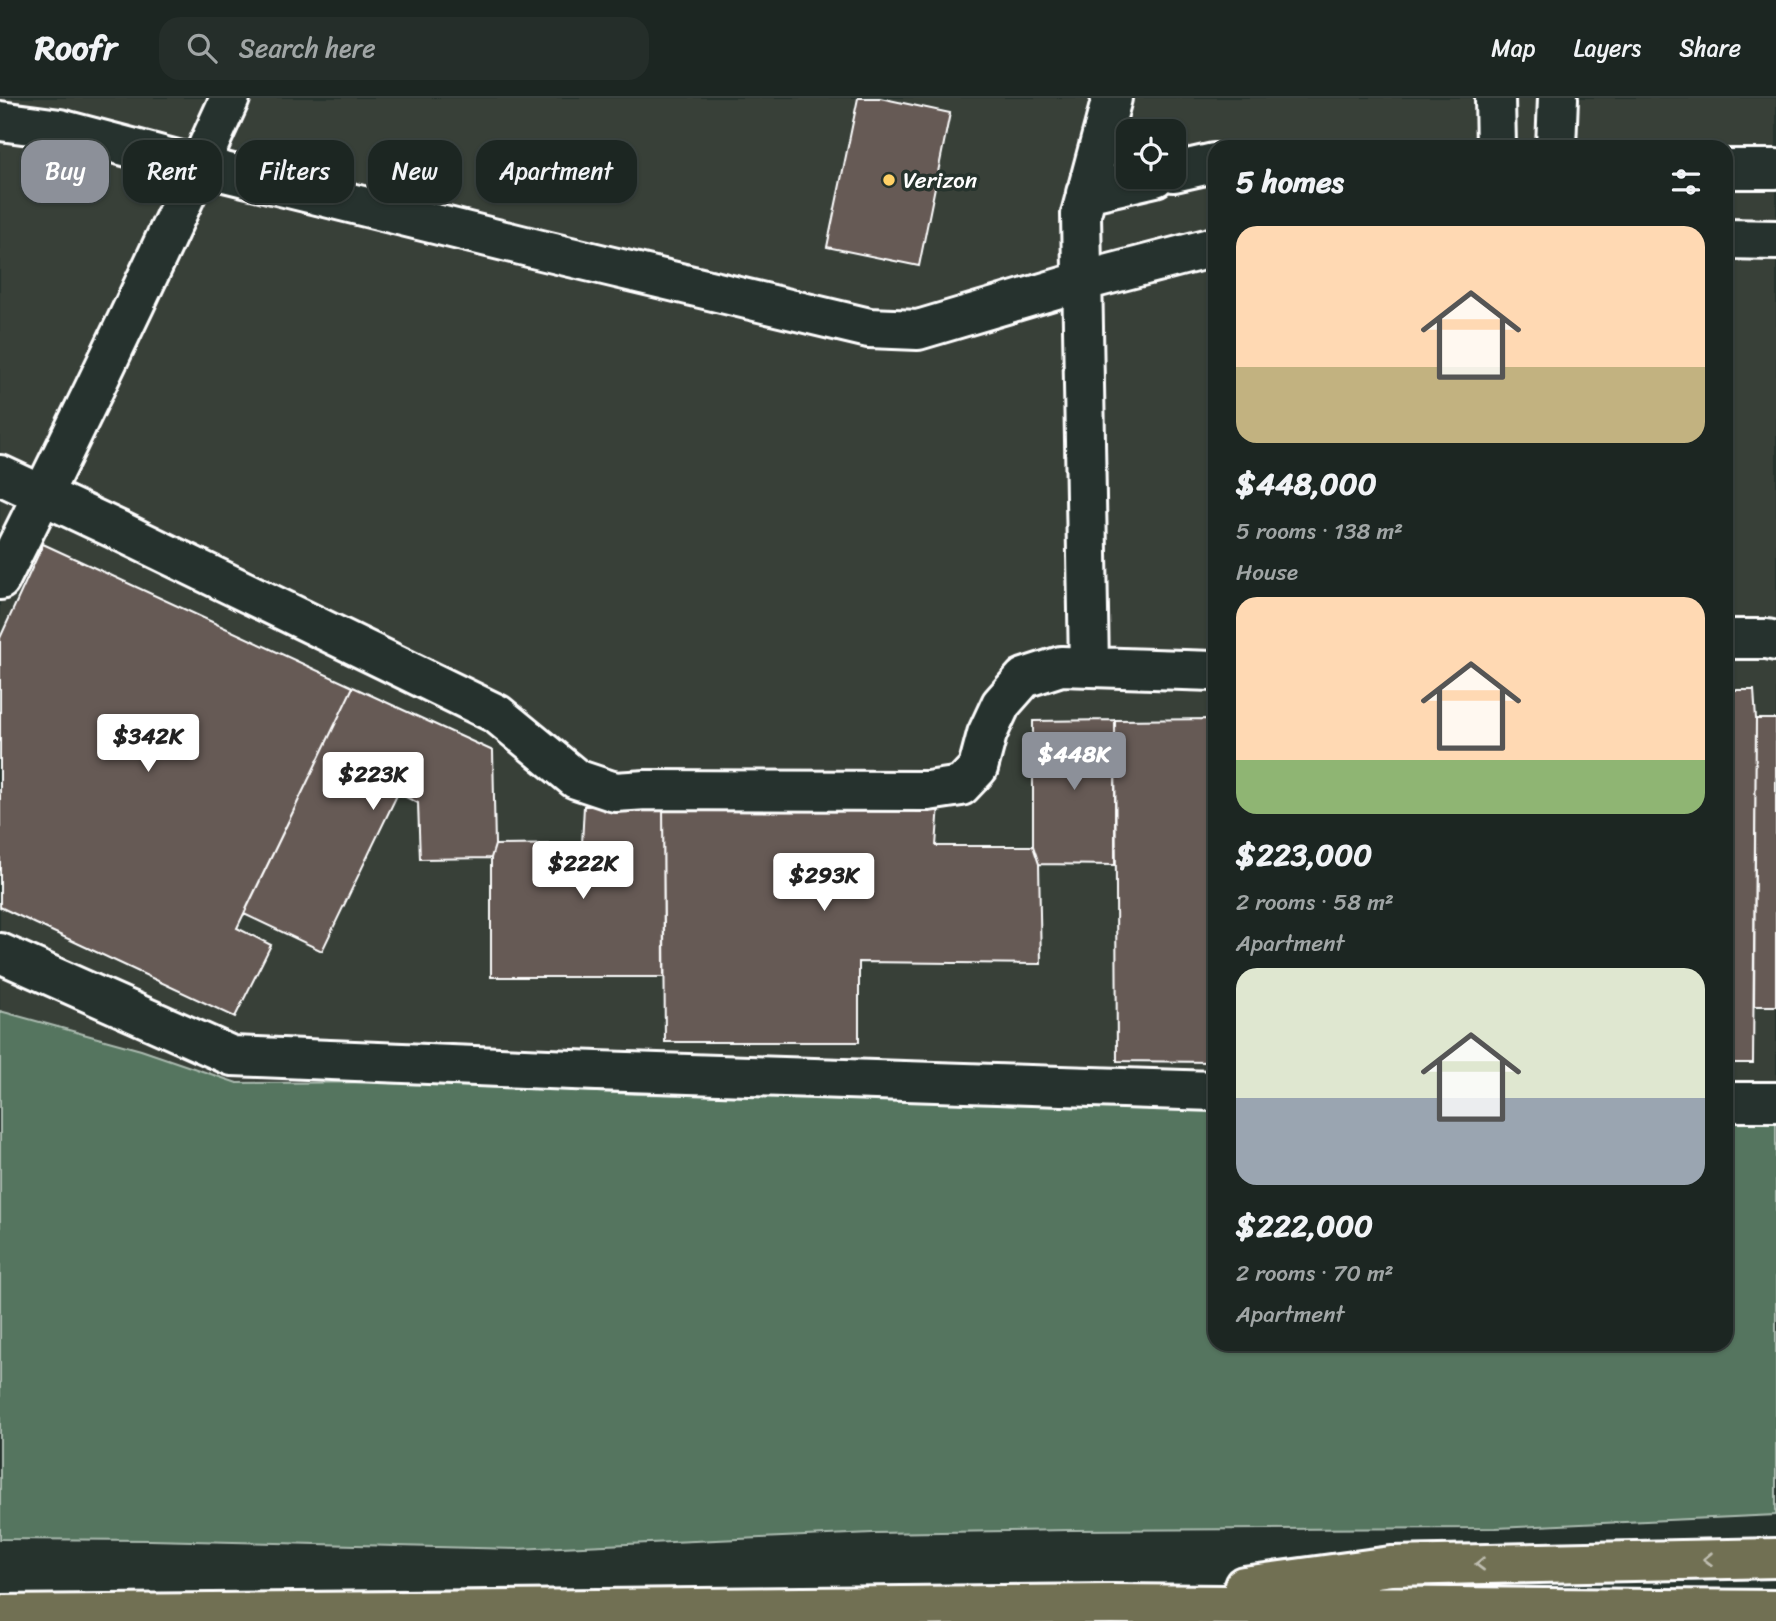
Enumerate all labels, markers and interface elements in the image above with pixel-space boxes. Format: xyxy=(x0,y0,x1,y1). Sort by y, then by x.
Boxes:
search box xyxy=(159,17,649,80)
text: Roofr xyxy=(35,19,117,77)
text: Search here xyxy=(239,25,376,71)
text: Map xyxy=(1491,27,1536,69)
text: Layers xyxy=(1574,27,1641,69)
text: Share xyxy=(1679,27,1741,69)
icon: search xyxy=(183,29,221,67)
map controls xyxy=(1116,119,1186,189)
button: locate xyxy=(1116,119,1186,189)
chip: Buy xyxy=(21,140,109,203)
chip: Rent xyxy=(123,140,222,203)
chip: Filters xyxy=(236,140,354,203)
chip: New xyxy=(368,140,462,203)
chip: Apartment xyxy=(476,140,637,203)
text: 5 homes xyxy=(1236,155,1344,209)
place label: Verizon xyxy=(903,160,978,201)
icon: filters xyxy=(1667,163,1705,201)
marker: Verizon xyxy=(881,172,897,188)
icon: home xyxy=(1408,272,1534,398)
text: $448,000 xyxy=(1236,457,1377,511)
text: 5 rooms · 138 m² xyxy=(1236,511,1403,552)
text: House xyxy=(1236,552,1298,593)
icon: home xyxy=(1408,643,1534,769)
pin: $342K xyxy=(99,714,197,774)
text: $342K xyxy=(113,716,183,757)
pin: $448K xyxy=(1025,732,1123,792)
text: $448K xyxy=(1038,734,1110,775)
pin: $223K xyxy=(324,752,422,812)
text: $223K xyxy=(339,754,407,795)
text: $223,000 xyxy=(1236,828,1372,882)
pin: $222K xyxy=(534,842,632,901)
text: $222K xyxy=(548,843,618,884)
pin: $293K xyxy=(775,854,873,913)
text: $293K xyxy=(789,855,859,896)
text: 2 rooms · 58 m² xyxy=(1236,882,1394,923)
text: Apartment xyxy=(1236,923,1345,964)
icon: home xyxy=(1408,1014,1534,1140)
text: $222,000 xyxy=(1236,1199,1373,1253)
text: 2 rooms · 70 m² xyxy=(1236,1253,1394,1294)
text: Apartment xyxy=(1236,1294,1345,1335)
one-way arrow xyxy=(1702,1552,1713,1567)
one-way arrow xyxy=(1475,1556,1485,1572)

